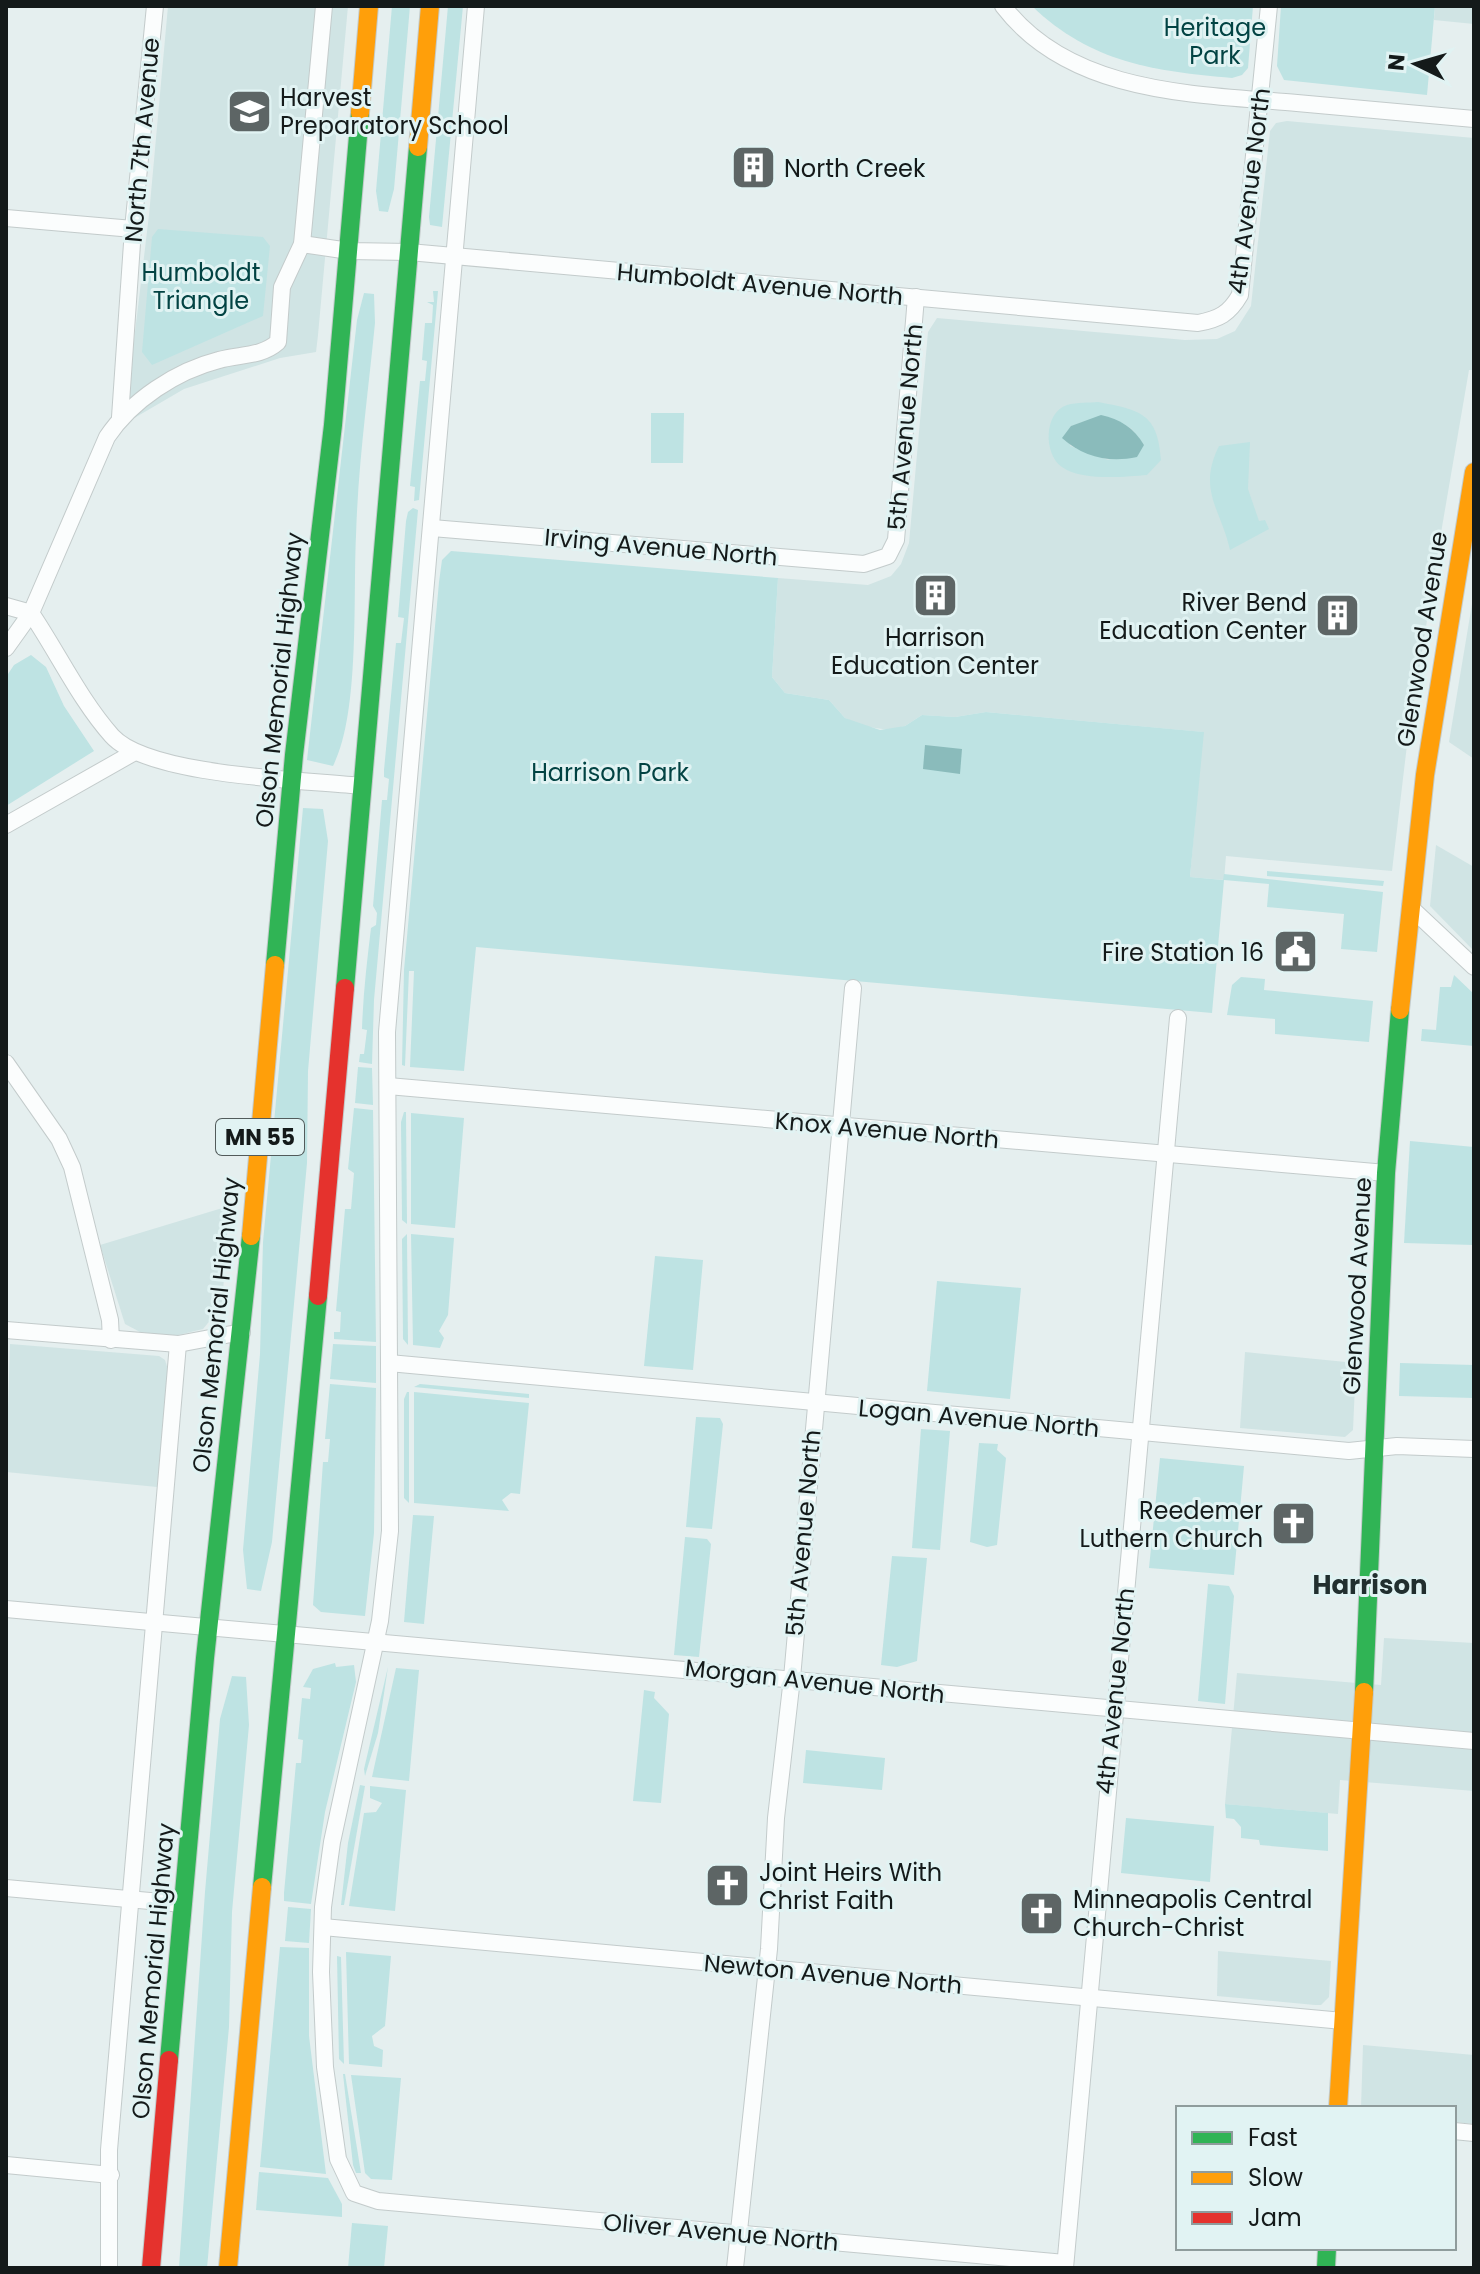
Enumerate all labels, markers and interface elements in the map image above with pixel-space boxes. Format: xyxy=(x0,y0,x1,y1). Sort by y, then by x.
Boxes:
park label: Heritage Park xyxy=(1164,11,1266,72)
north arrow xyxy=(1376,24,1456,104)
street label: North 7th Avenue xyxy=(117,36,167,244)
text: N xyxy=(1380,53,1413,72)
place label: Harvest Preparatory School xyxy=(280,81,509,142)
street label: 4th Avenue North xyxy=(1220,86,1278,296)
school or university icon: Harvest Preparatory School xyxy=(225,87,273,135)
building icon: North Creek xyxy=(729,144,777,192)
place label: North Creek xyxy=(784,152,926,185)
street label: Humboldt Avenue North xyxy=(615,255,905,313)
park label: Humboldt Triangle xyxy=(141,256,261,317)
street label: 5th Avenue North xyxy=(880,322,930,532)
street label: Irving Avenue North xyxy=(543,520,779,574)
street label: Glenwood Avenue xyxy=(1389,529,1455,749)
street label: Olson Memorial Highway xyxy=(247,530,311,829)
building icon: Harrison Education Center xyxy=(911,571,959,619)
place label: River Bend Education Center xyxy=(1099,586,1307,647)
building icon: River Bend Education Center xyxy=(1314,592,1362,640)
place label: Harrison Education Center xyxy=(831,621,1039,682)
park label: Harrison Park xyxy=(531,756,690,789)
public building icon: Fire Station 16 xyxy=(1271,928,1319,976)
place label: Fire Station 16 xyxy=(1102,936,1264,969)
street label: Knox Avenue North xyxy=(774,1104,1000,1156)
road number: MN 55 xyxy=(216,1119,304,1155)
street label: Olson Memorial Highway xyxy=(184,1175,248,1474)
street label: Glenwood Avenue xyxy=(1335,1176,1379,1396)
street label: Logan Avenue North xyxy=(857,1391,1101,1445)
street label: 5th Avenue North xyxy=(778,1428,828,1638)
place label: Reedemer Luthern Church xyxy=(1079,1494,1263,1555)
church icon: Reedemer Luthern Church xyxy=(1270,1500,1318,1548)
district label: Harrison xyxy=(1312,1567,1428,1603)
street label: 4th Avenue North xyxy=(1088,1586,1142,1796)
street label: Morgan Avenue North xyxy=(683,1651,947,1711)
street label: Olson Memorial Highway xyxy=(124,1821,182,2120)
place label: Joint Heirs With Christ Faith xyxy=(759,1856,942,1917)
church icon: Joint Heirs With Christ Faith xyxy=(704,1862,752,1910)
place label: Minneapolis Central Church-Christ xyxy=(1073,1883,1312,1944)
church icon: Minneapolis Central Church-Christ xyxy=(1018,1889,1066,1937)
street label: Newton Avenue North xyxy=(703,1946,963,2002)
legend xyxy=(1176,2106,1456,2250)
text: Fast xyxy=(1248,2121,1298,2154)
text: Slow xyxy=(1248,2161,1303,2194)
text: Jam xyxy=(1248,2201,1302,2234)
street label: Oliver Avenue North xyxy=(602,2205,840,2259)

